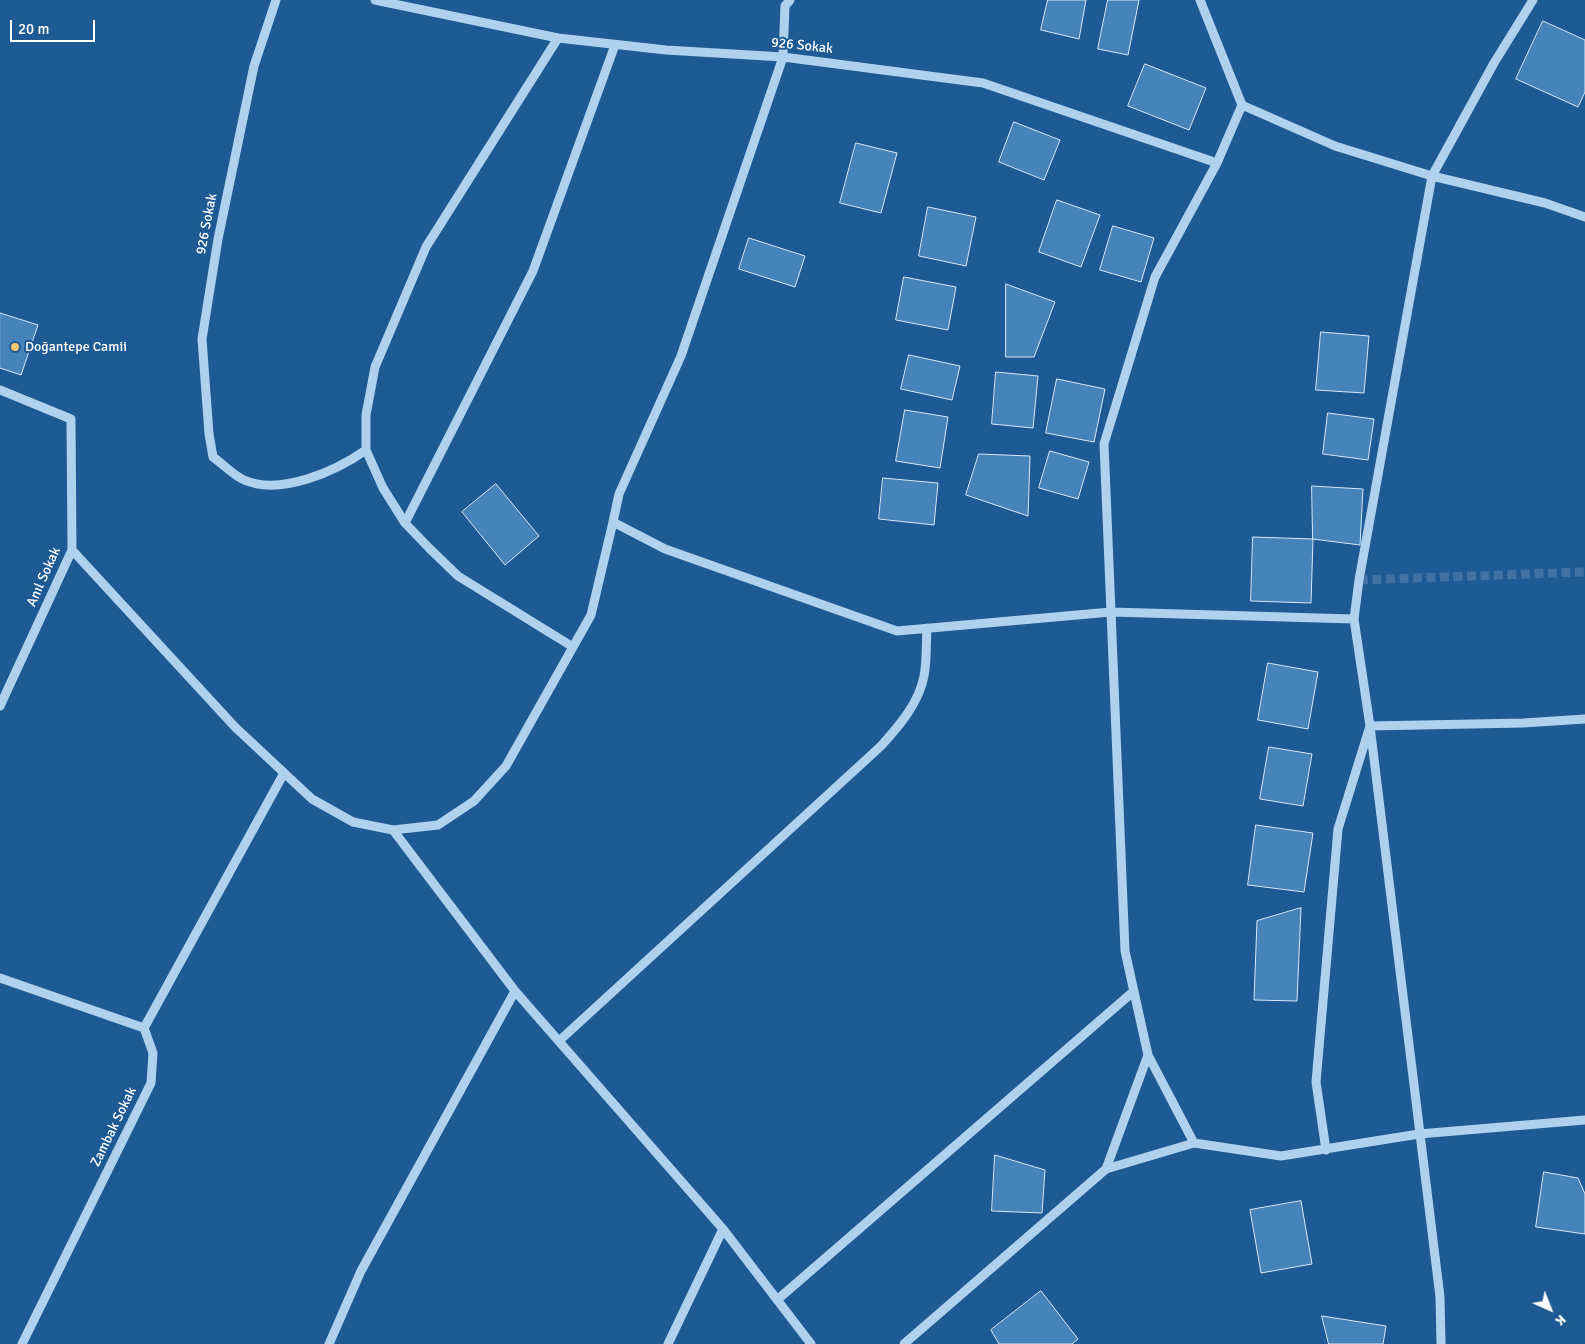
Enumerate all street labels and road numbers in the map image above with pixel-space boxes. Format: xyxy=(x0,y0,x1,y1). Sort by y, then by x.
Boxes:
street label: 926 Sokak xyxy=(770,34,834,58)
street label: 926 Sokak xyxy=(193,192,221,256)
street label: Anıl Sokak xyxy=(23,545,65,609)
street label: Zambak Sokak xyxy=(87,1084,141,1170)

